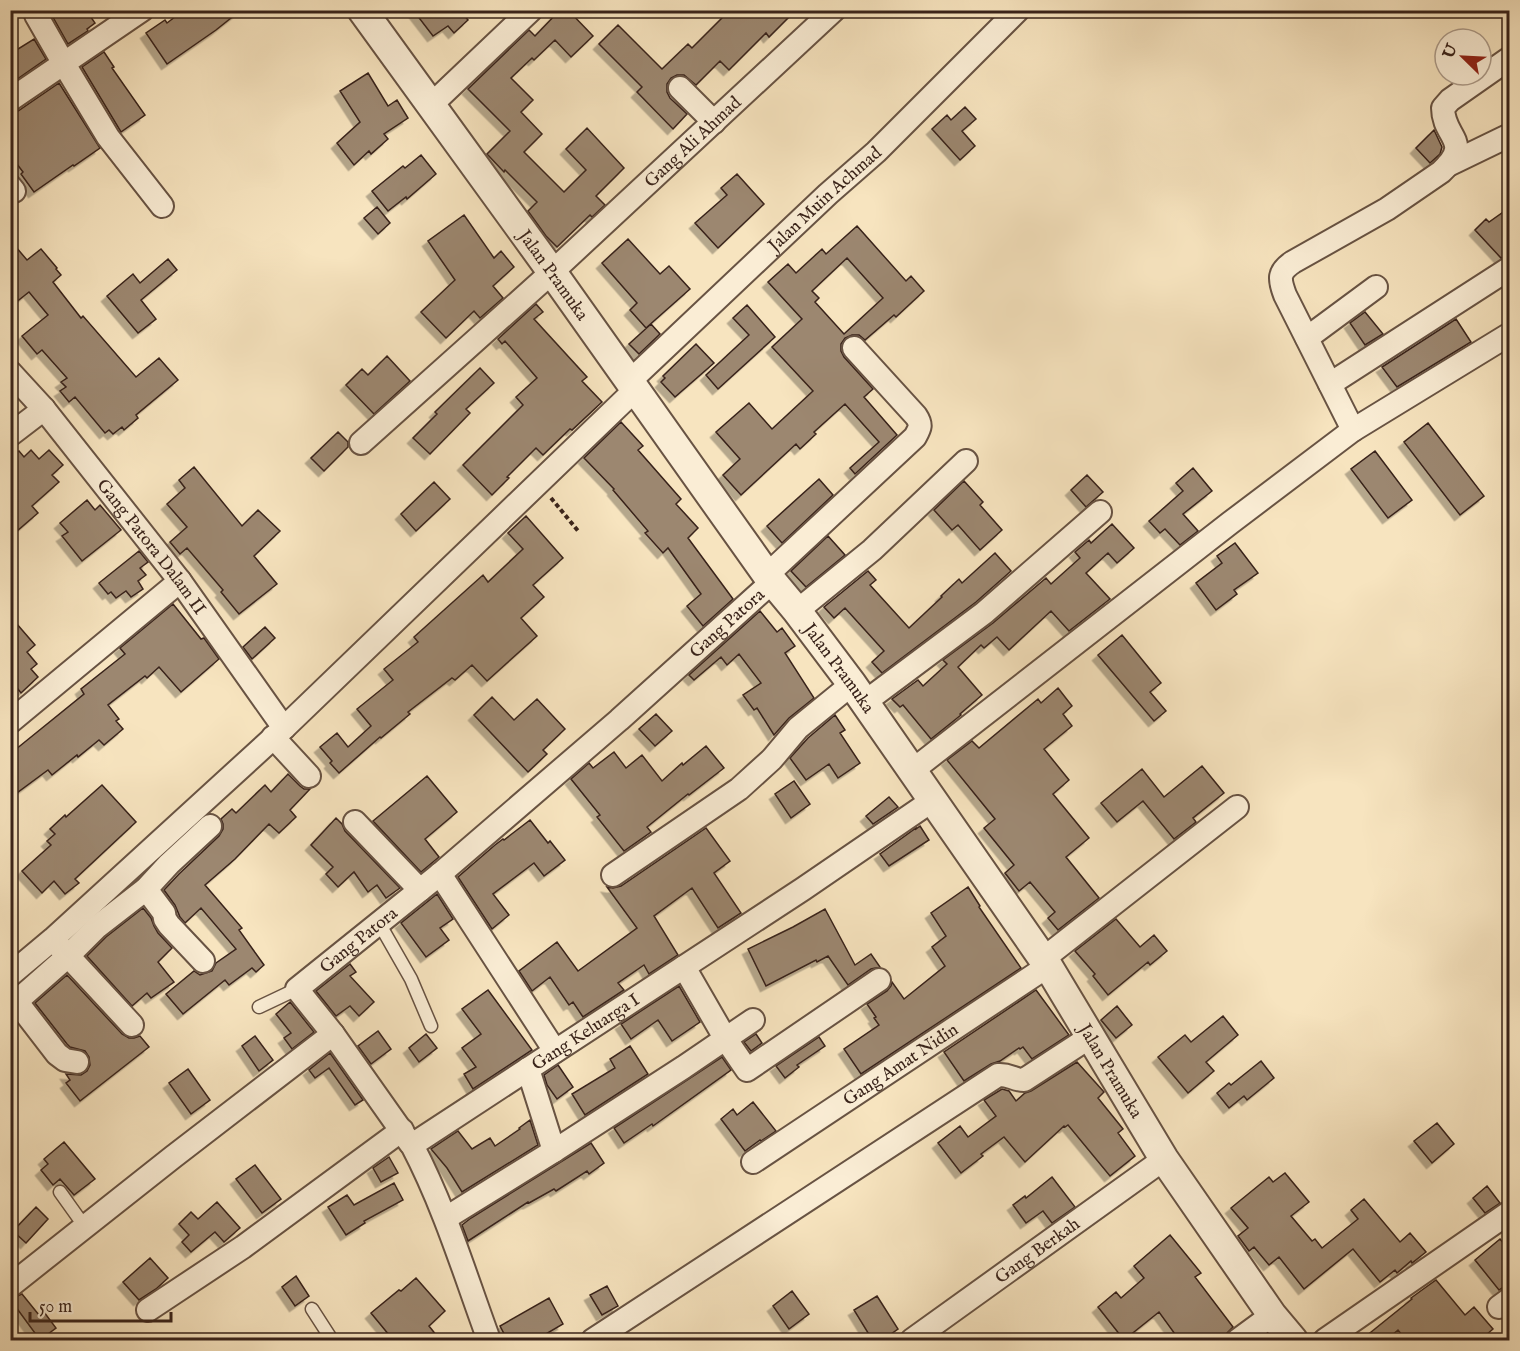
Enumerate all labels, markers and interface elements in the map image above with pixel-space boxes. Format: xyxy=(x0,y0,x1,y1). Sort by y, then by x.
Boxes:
north arrow xyxy=(1433,27,1493,87)
text: U xyxy=(1439,41,1463,63)
street label: Gang Ali Ahmad xyxy=(640,92,747,193)
street label: Jalan Muin Achmad xyxy=(762,142,888,259)
street label: Jalan Pramuka xyxy=(511,224,593,326)
street label: Gang Patora Dalam II xyxy=(91,475,211,620)
street label: Gang Patora xyxy=(685,584,770,664)
street label: Jalan Pramuka xyxy=(796,618,879,718)
street label: Gang Patora xyxy=(316,902,403,979)
street label: Gang Keluarga I xyxy=(528,989,645,1076)
street label: Jalan Pramuka xyxy=(1071,1018,1147,1123)
street label: Gang Amat Nidin xyxy=(839,1019,964,1112)
street label: Gang Berkah xyxy=(991,1213,1085,1290)
scale bar xyxy=(30,1285,171,1323)
text: 50 m xyxy=(39,1296,72,1319)

